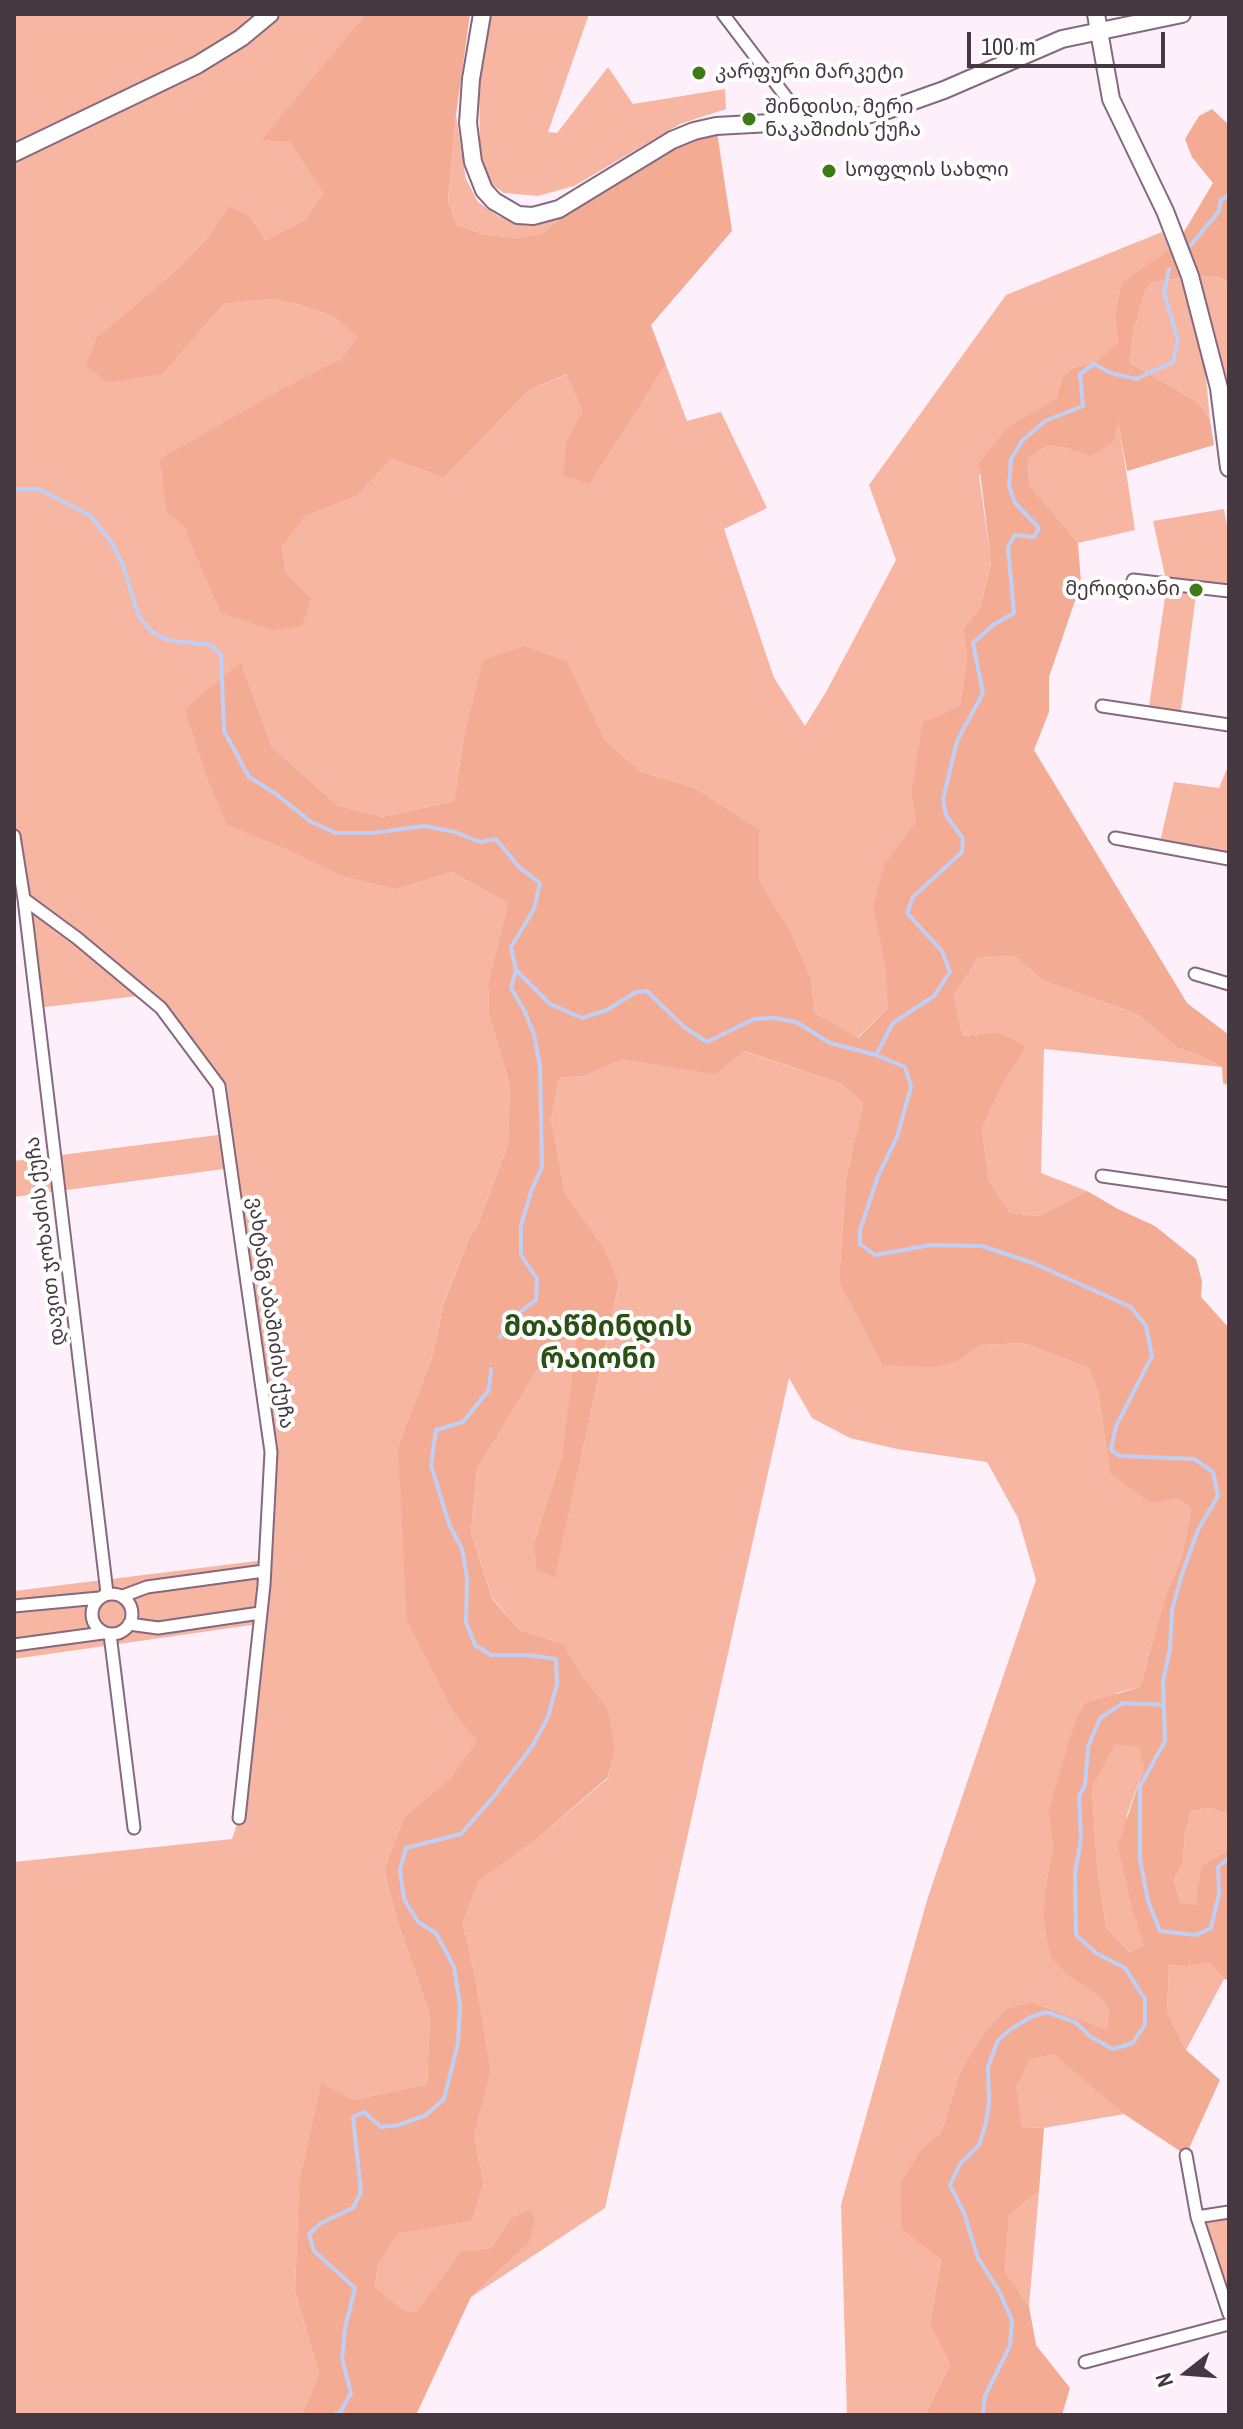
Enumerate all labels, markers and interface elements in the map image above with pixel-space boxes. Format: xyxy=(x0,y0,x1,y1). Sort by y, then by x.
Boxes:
scale bar xyxy=(971,16,1169,66)
text: 100 m xyxy=(981,30,1036,62)
place label: კარფური მარკეტი xyxy=(715,61,904,85)
marker: კარფური მარკეტი xyxy=(690,64,708,82)
place label: შინდისი, მერი ნაკაშიძის ქუჩა xyxy=(765,96,921,143)
marker: შინდისი, მერი ნაკაშიძის ქუჩა xyxy=(740,110,758,128)
place label: სოფლის სახლი xyxy=(845,159,1009,183)
marker: სოფლის სახლი xyxy=(820,162,838,180)
place label: მერიდიანი xyxy=(1065,578,1180,602)
marker: მერიდიანი xyxy=(1187,581,1205,599)
street label: დავით ჯოხაძის ქუჩა xyxy=(21,1135,71,1347)
street label: ვახტანგ აბაშიძის ქუჩა xyxy=(242,1196,298,1430)
district label: მთაწმინდის რაიონი xyxy=(504,1311,692,1377)
north arrow xyxy=(1147,2333,1227,2413)
text: N xyxy=(1148,2369,1180,2391)

